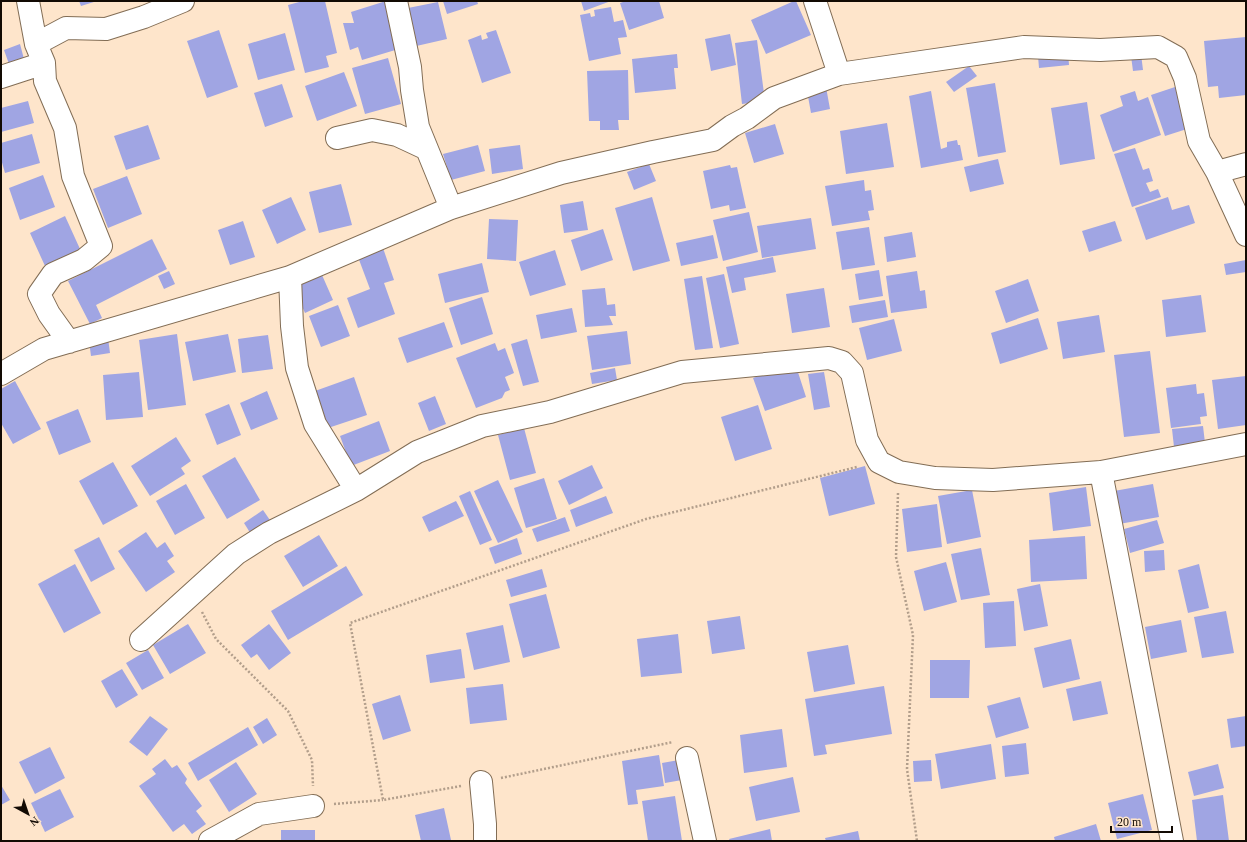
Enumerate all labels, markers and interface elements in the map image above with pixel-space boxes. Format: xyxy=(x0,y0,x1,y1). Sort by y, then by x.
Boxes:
north arrow xyxy=(8,794,48,834)
scale bar xyxy=(1111,808,1172,834)
text: N xyxy=(27,815,41,829)
text: 20 m xyxy=(1117,815,1142,829)

